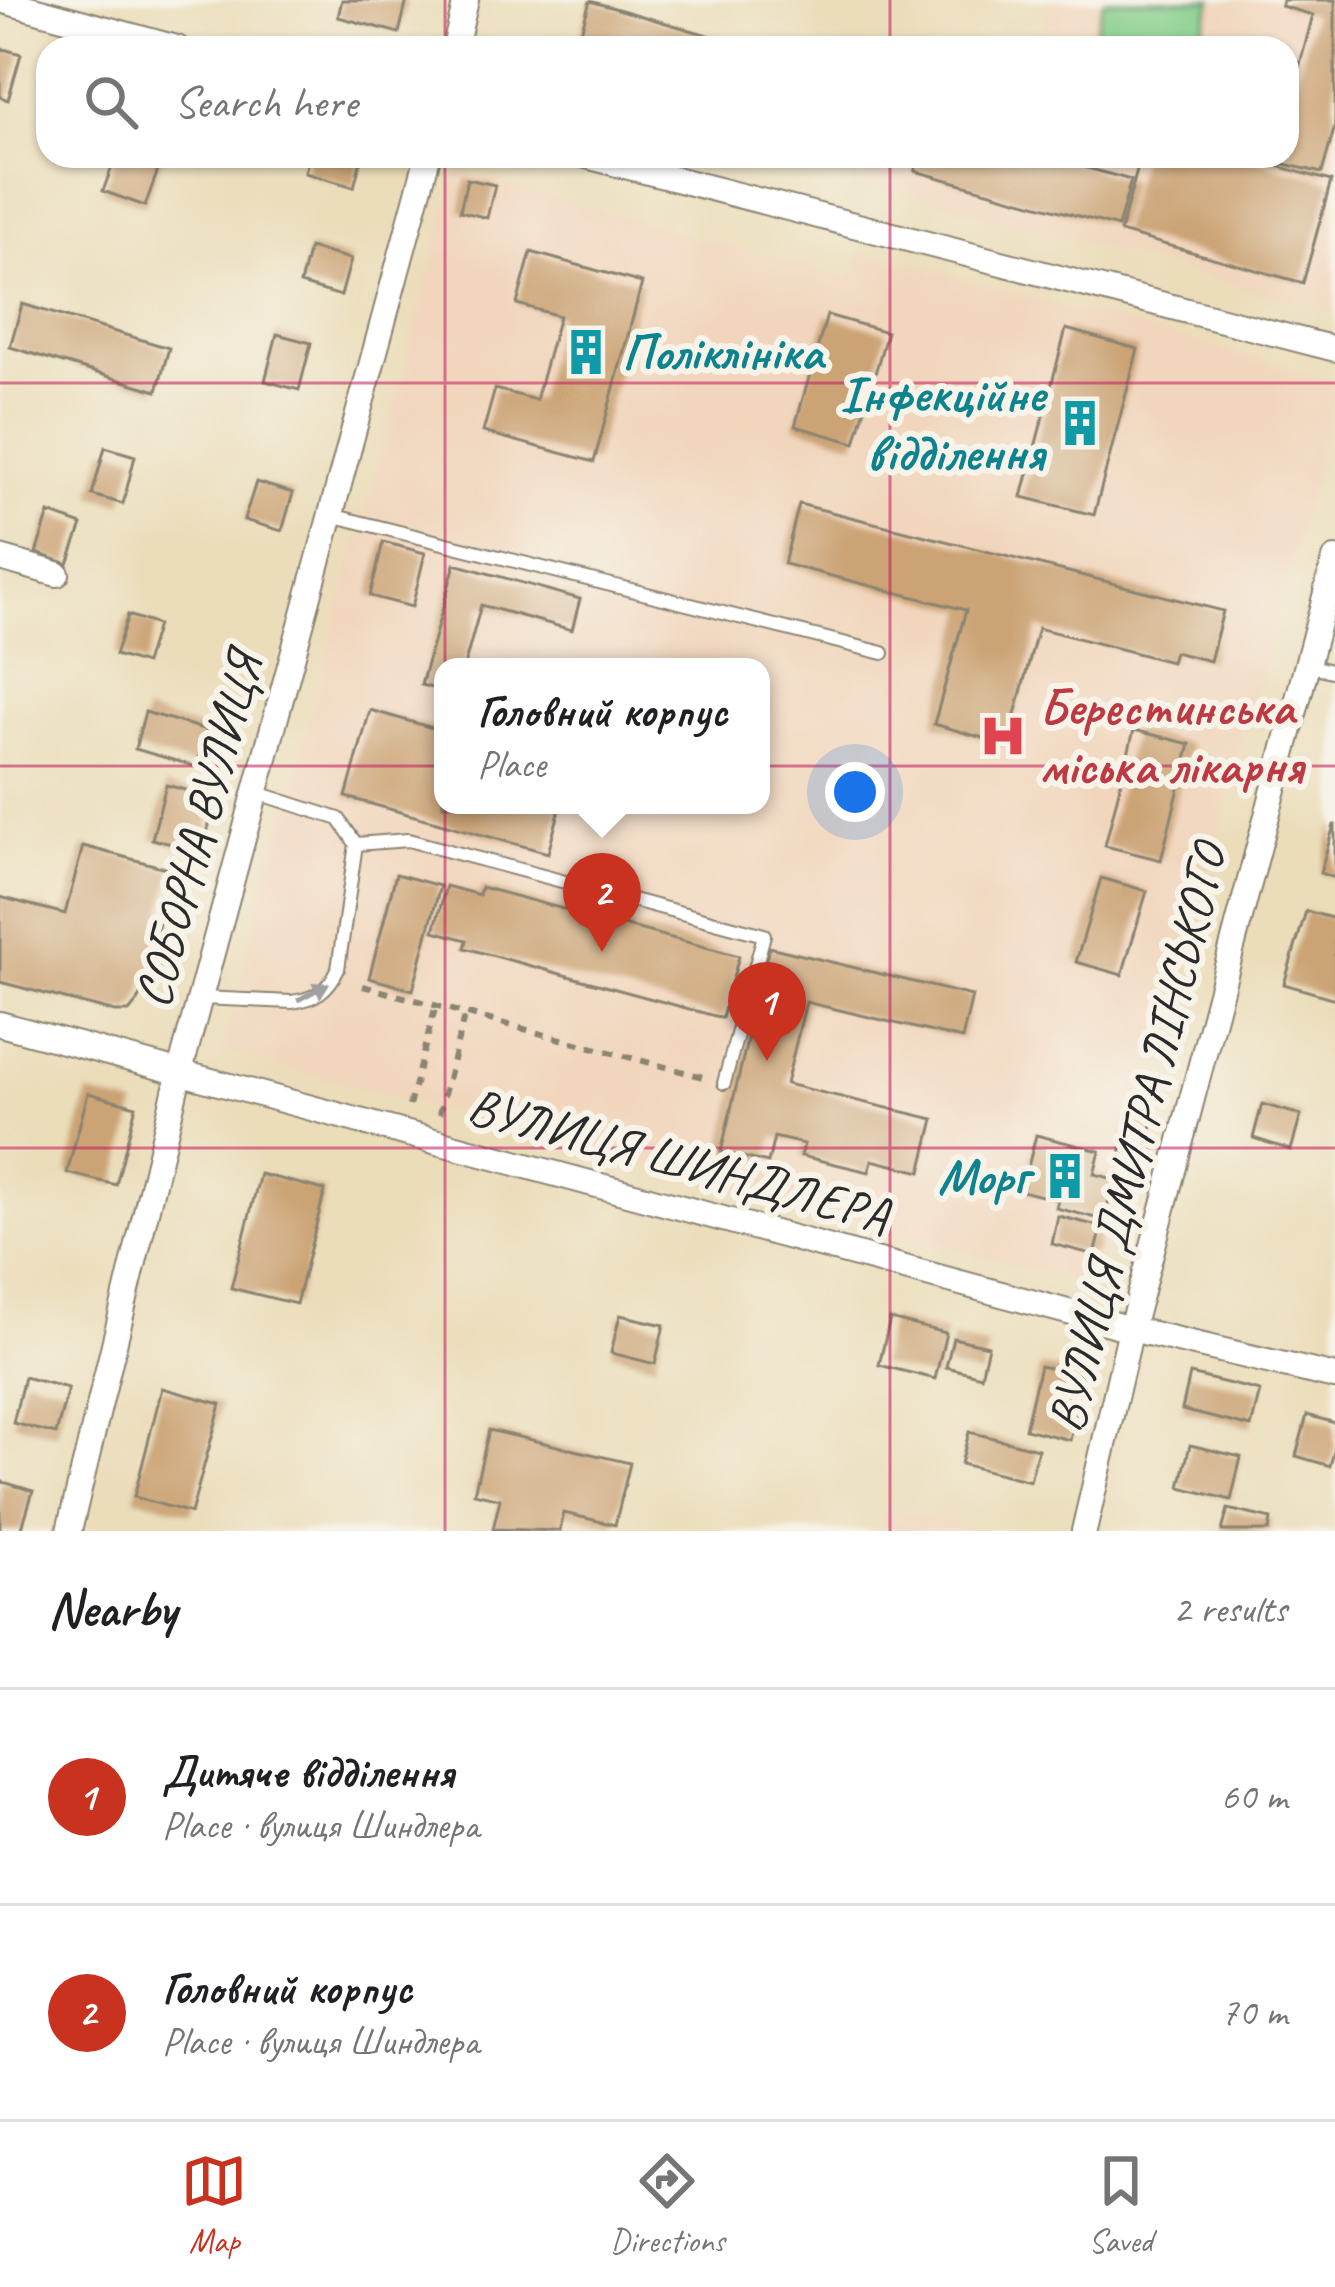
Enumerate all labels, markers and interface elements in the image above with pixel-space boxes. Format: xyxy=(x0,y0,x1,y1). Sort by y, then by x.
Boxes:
search box xyxy=(36,36,1299,168)
icon: search xyxy=(78,69,144,135)
text: Search here xyxy=(174,74,357,131)
place label: Поліклініка xyxy=(622,320,827,384)
building icon: Поліклініка xyxy=(561,327,611,377)
place label: Інфекційне відділення xyxy=(840,362,1049,485)
building icon: Інфекційне відділення xyxy=(1055,398,1105,448)
street label: СОБОРНА ВУЛИЦЯ xyxy=(120,639,278,1014)
popup xyxy=(434,658,770,814)
place label: Берестинська міська лікарня xyxy=(1039,675,1306,798)
text: Головний корпус xyxy=(477,683,727,740)
hospital icon: Берестинська міська лікарня xyxy=(978,711,1028,761)
text: Place xyxy=(477,740,546,789)
your location xyxy=(825,762,885,822)
street label: ВУЛИЦЯ ДМИТРА ЛІНСЬКОГО xyxy=(1033,833,1242,1438)
pin: 2 xyxy=(563,853,641,952)
pin: 1 xyxy=(728,962,806,1061)
one-way arrow xyxy=(296,983,330,1003)
street label: ВУЛИЦЯ ШИНДЛЕРА xyxy=(461,1073,898,1247)
place label: Морг xyxy=(938,1144,1036,1208)
building icon: Морг xyxy=(1040,1151,1090,1201)
text: Nearby xyxy=(48,1577,176,1641)
text: 2 results xyxy=(1173,1585,1287,1634)
text: Дитяче відділення xyxy=(162,1744,454,1801)
text: 1 xyxy=(78,1772,96,1821)
text: 60 m xyxy=(1221,1772,1287,1821)
text: Place · вулиця Шиндлера xyxy=(162,1801,479,1850)
text: Головний корпус xyxy=(162,1960,412,2017)
text: 2 xyxy=(78,1988,96,2037)
text: 70 m xyxy=(1221,1988,1287,2037)
text: Place · вулиця Шиндлера xyxy=(162,2017,479,2066)
tab: Map xyxy=(181,2148,247,2262)
tab: Directions xyxy=(610,2148,725,2262)
tab: Saved xyxy=(1088,2148,1154,2262)

